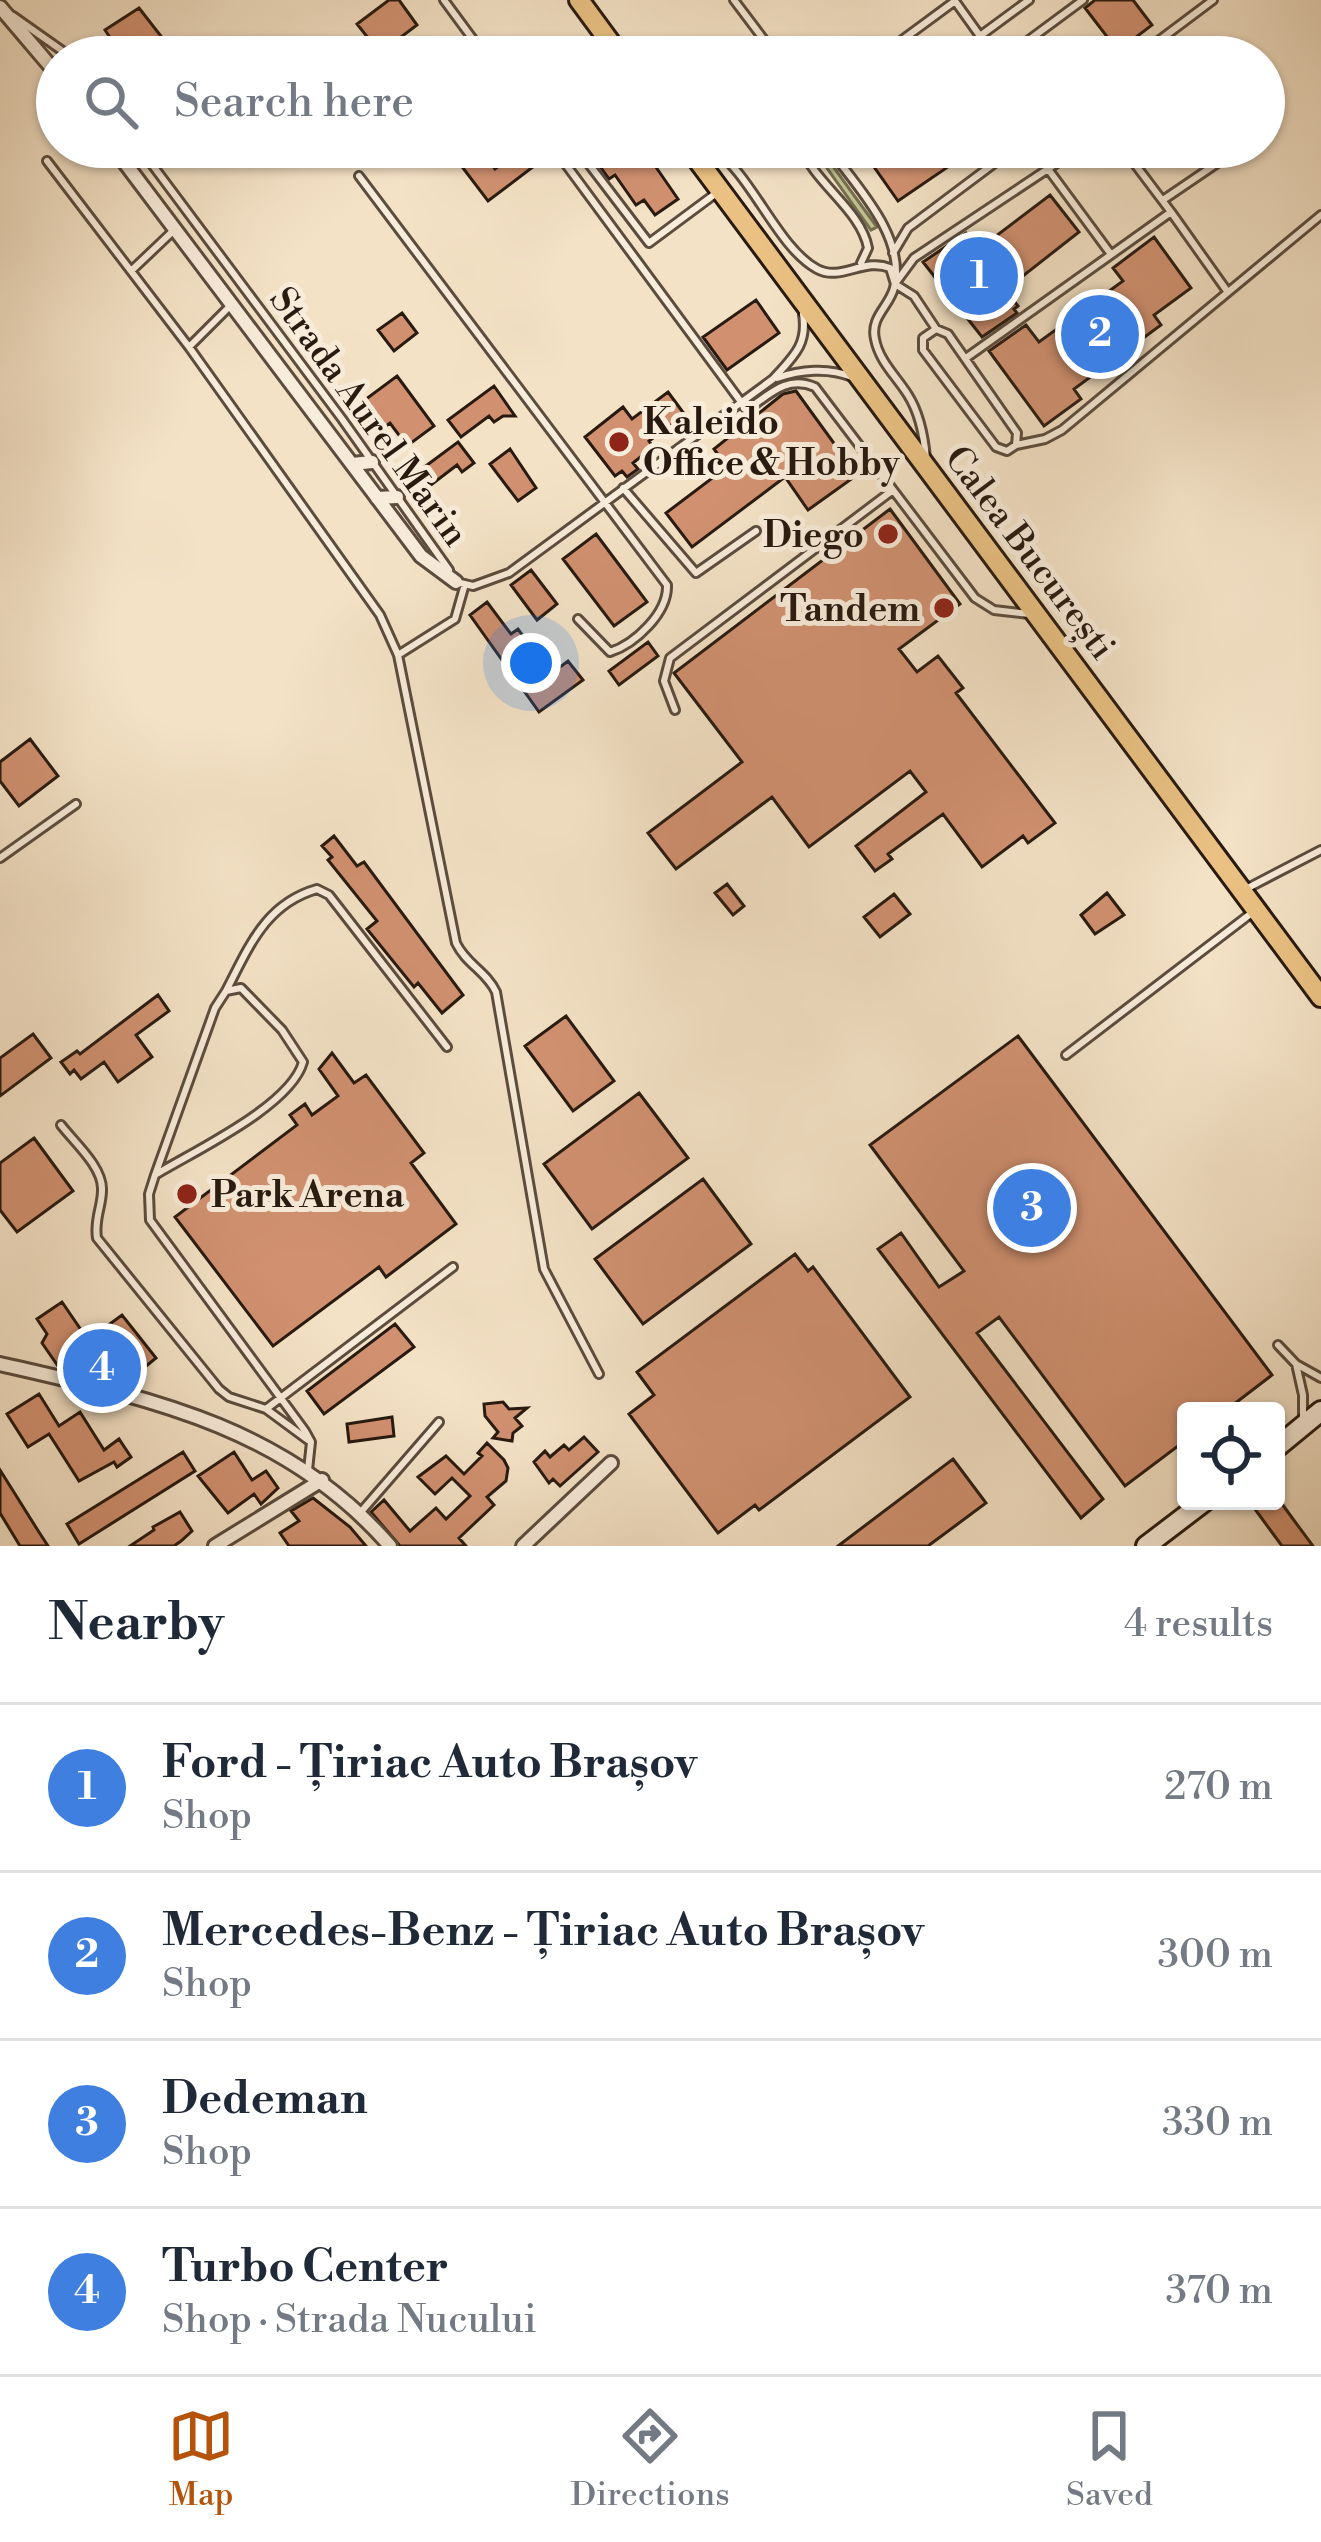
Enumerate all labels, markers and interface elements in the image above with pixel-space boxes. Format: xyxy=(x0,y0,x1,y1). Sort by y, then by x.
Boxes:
search box xyxy=(36,36,1285,168)
icon: search xyxy=(78,69,144,135)
text: Search here xyxy=(174,74,414,131)
pin: 1 xyxy=(940,231,1018,321)
street label: Strada Aurel Marin xyxy=(259,279,477,556)
pin: 2 xyxy=(1061,289,1139,379)
place label: Kaleido Office & Hobby xyxy=(643,401,901,487)
marker: Kaleido Office & Hobby xyxy=(606,429,632,455)
street label: Calea București xyxy=(934,438,1124,669)
place label: Diego xyxy=(763,514,864,559)
marker: Diego xyxy=(875,521,901,547)
place label: Tandem xyxy=(780,588,920,633)
marker: Tandem xyxy=(931,595,957,621)
your location xyxy=(501,633,561,693)
pin: 3 xyxy=(993,1163,1071,1253)
place label: Park Arena xyxy=(211,1174,405,1219)
marker: Park Arena xyxy=(174,1181,200,1207)
pin: 4 xyxy=(63,1323,141,1413)
map controls xyxy=(1177,1402,1285,1510)
button: locate xyxy=(1177,1402,1285,1510)
text: Nearby xyxy=(48,1592,224,1656)
text: 4 results xyxy=(1124,1600,1273,1649)
text: Ford - Țiriac Auto Brașov xyxy=(162,1735,697,1792)
text: 1 xyxy=(78,1763,96,1812)
text: 270 m xyxy=(1164,1763,1273,1812)
text: Shop xyxy=(162,1792,252,1841)
text: Mercedes-Benz - Țiriac Auto Brașov xyxy=(162,1903,924,1960)
text: 2 xyxy=(75,1931,99,1980)
text: 300 m xyxy=(1158,1931,1273,1980)
text: Shop xyxy=(162,1960,252,2009)
text: Dedeman xyxy=(162,2071,368,2128)
text: 3 xyxy=(75,2099,99,2148)
text: 330 m xyxy=(1162,2099,1273,2148)
text: Shop xyxy=(162,2128,252,2177)
text: Turbo Center xyxy=(162,2239,449,2296)
text: 4 xyxy=(74,2267,100,2316)
text: 370 m xyxy=(1165,2267,1273,2316)
text: Shop · Strada Nucului xyxy=(162,2296,537,2345)
tab: Map xyxy=(168,2403,234,2516)
tab: Directions xyxy=(571,2403,730,2516)
tab: Saved xyxy=(1066,2403,1153,2516)

